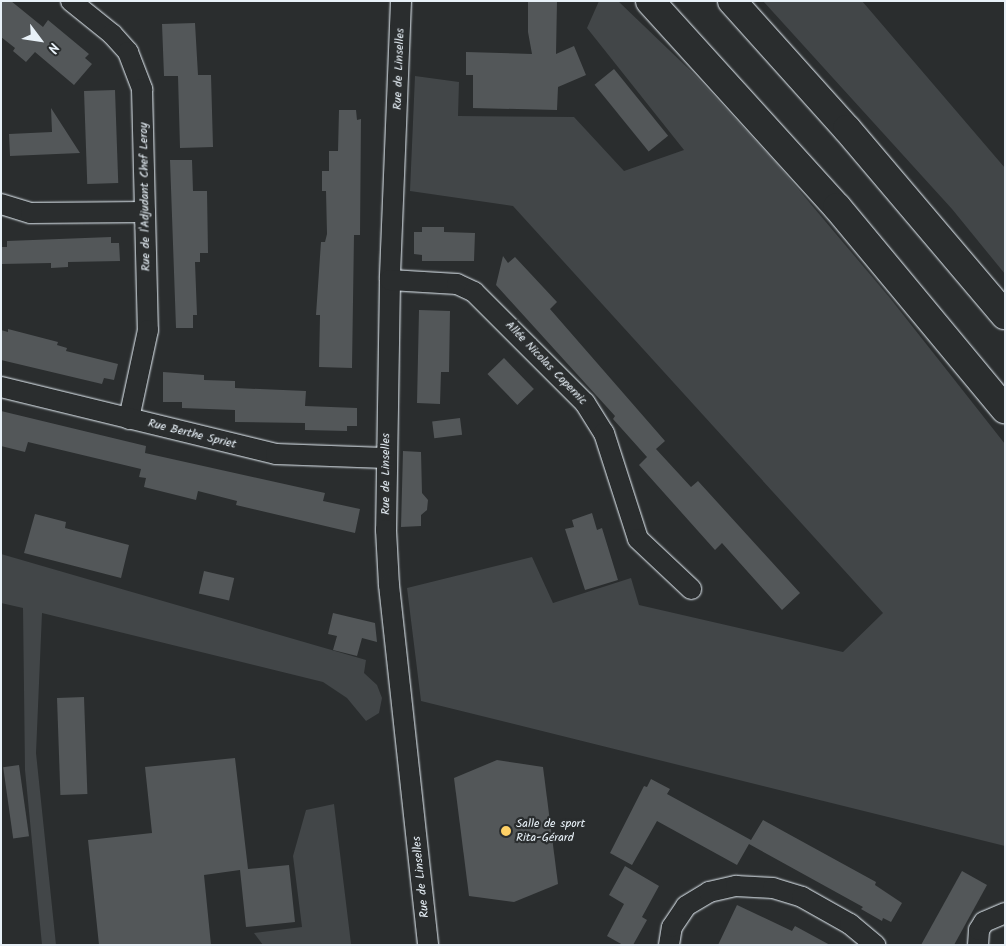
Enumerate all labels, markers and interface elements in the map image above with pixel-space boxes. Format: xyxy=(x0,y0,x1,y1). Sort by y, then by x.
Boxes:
north arrow xyxy=(15,15,65,65)
street label: Rue de Linselles xyxy=(390,28,408,110)
text: N xyxy=(41,38,65,57)
street label: Rue de l'Adjudant Chef Leroy xyxy=(137,122,153,272)
street label: Allée Nicolas Copernic xyxy=(502,318,590,408)
street label: Rue Berthe Spriet xyxy=(146,416,238,452)
street label: Rue de Linselles xyxy=(379,433,393,515)
place label: Salle de sport Rita-Gérard xyxy=(516,817,585,845)
marker: Salle de sport Rita-Gérard xyxy=(500,825,512,837)
street label: Rue de Linselles xyxy=(410,836,432,918)

